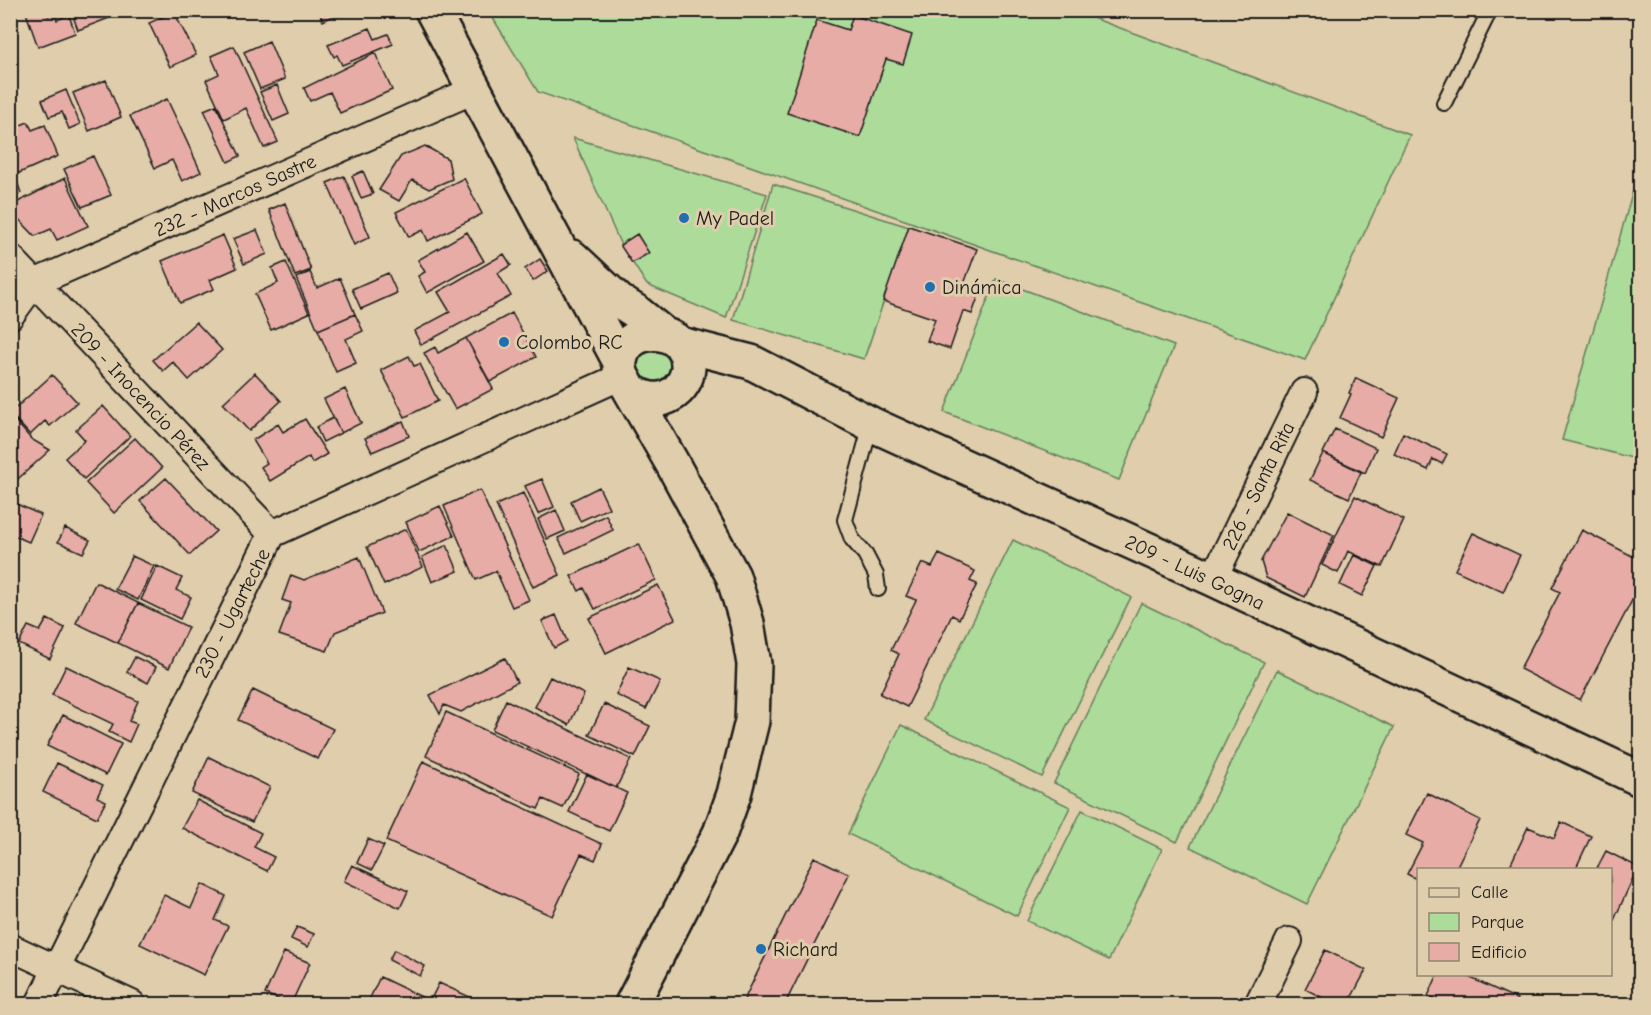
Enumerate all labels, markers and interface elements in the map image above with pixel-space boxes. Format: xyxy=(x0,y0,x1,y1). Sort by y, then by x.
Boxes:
street label: 232 - Marcos Sastre xyxy=(151,149,320,242)
place label: My Padel xyxy=(696,207,774,230)
marker: My Padel xyxy=(677,211,691,225)
place label: Dinámica xyxy=(942,276,1022,299)
marker: Dinámica xyxy=(923,280,937,294)
street label: 209 - Inocencio Pérez xyxy=(66,318,215,475)
place label: Colombo RC xyxy=(516,331,623,354)
marker: Colombo RC xyxy=(497,335,511,349)
street label: 226 - Santa Rita xyxy=(1218,418,1299,554)
street label: 209 - Luis Gogna xyxy=(1121,530,1268,615)
street label: 230 - Ugarteche xyxy=(190,545,275,682)
legend xyxy=(1417,868,1612,976)
text: Calle xyxy=(1471,882,1508,903)
text: Parque xyxy=(1471,912,1524,933)
place label: Richard xyxy=(773,938,838,961)
marker: Richard xyxy=(754,942,768,956)
text: Edificio xyxy=(1471,942,1527,963)

